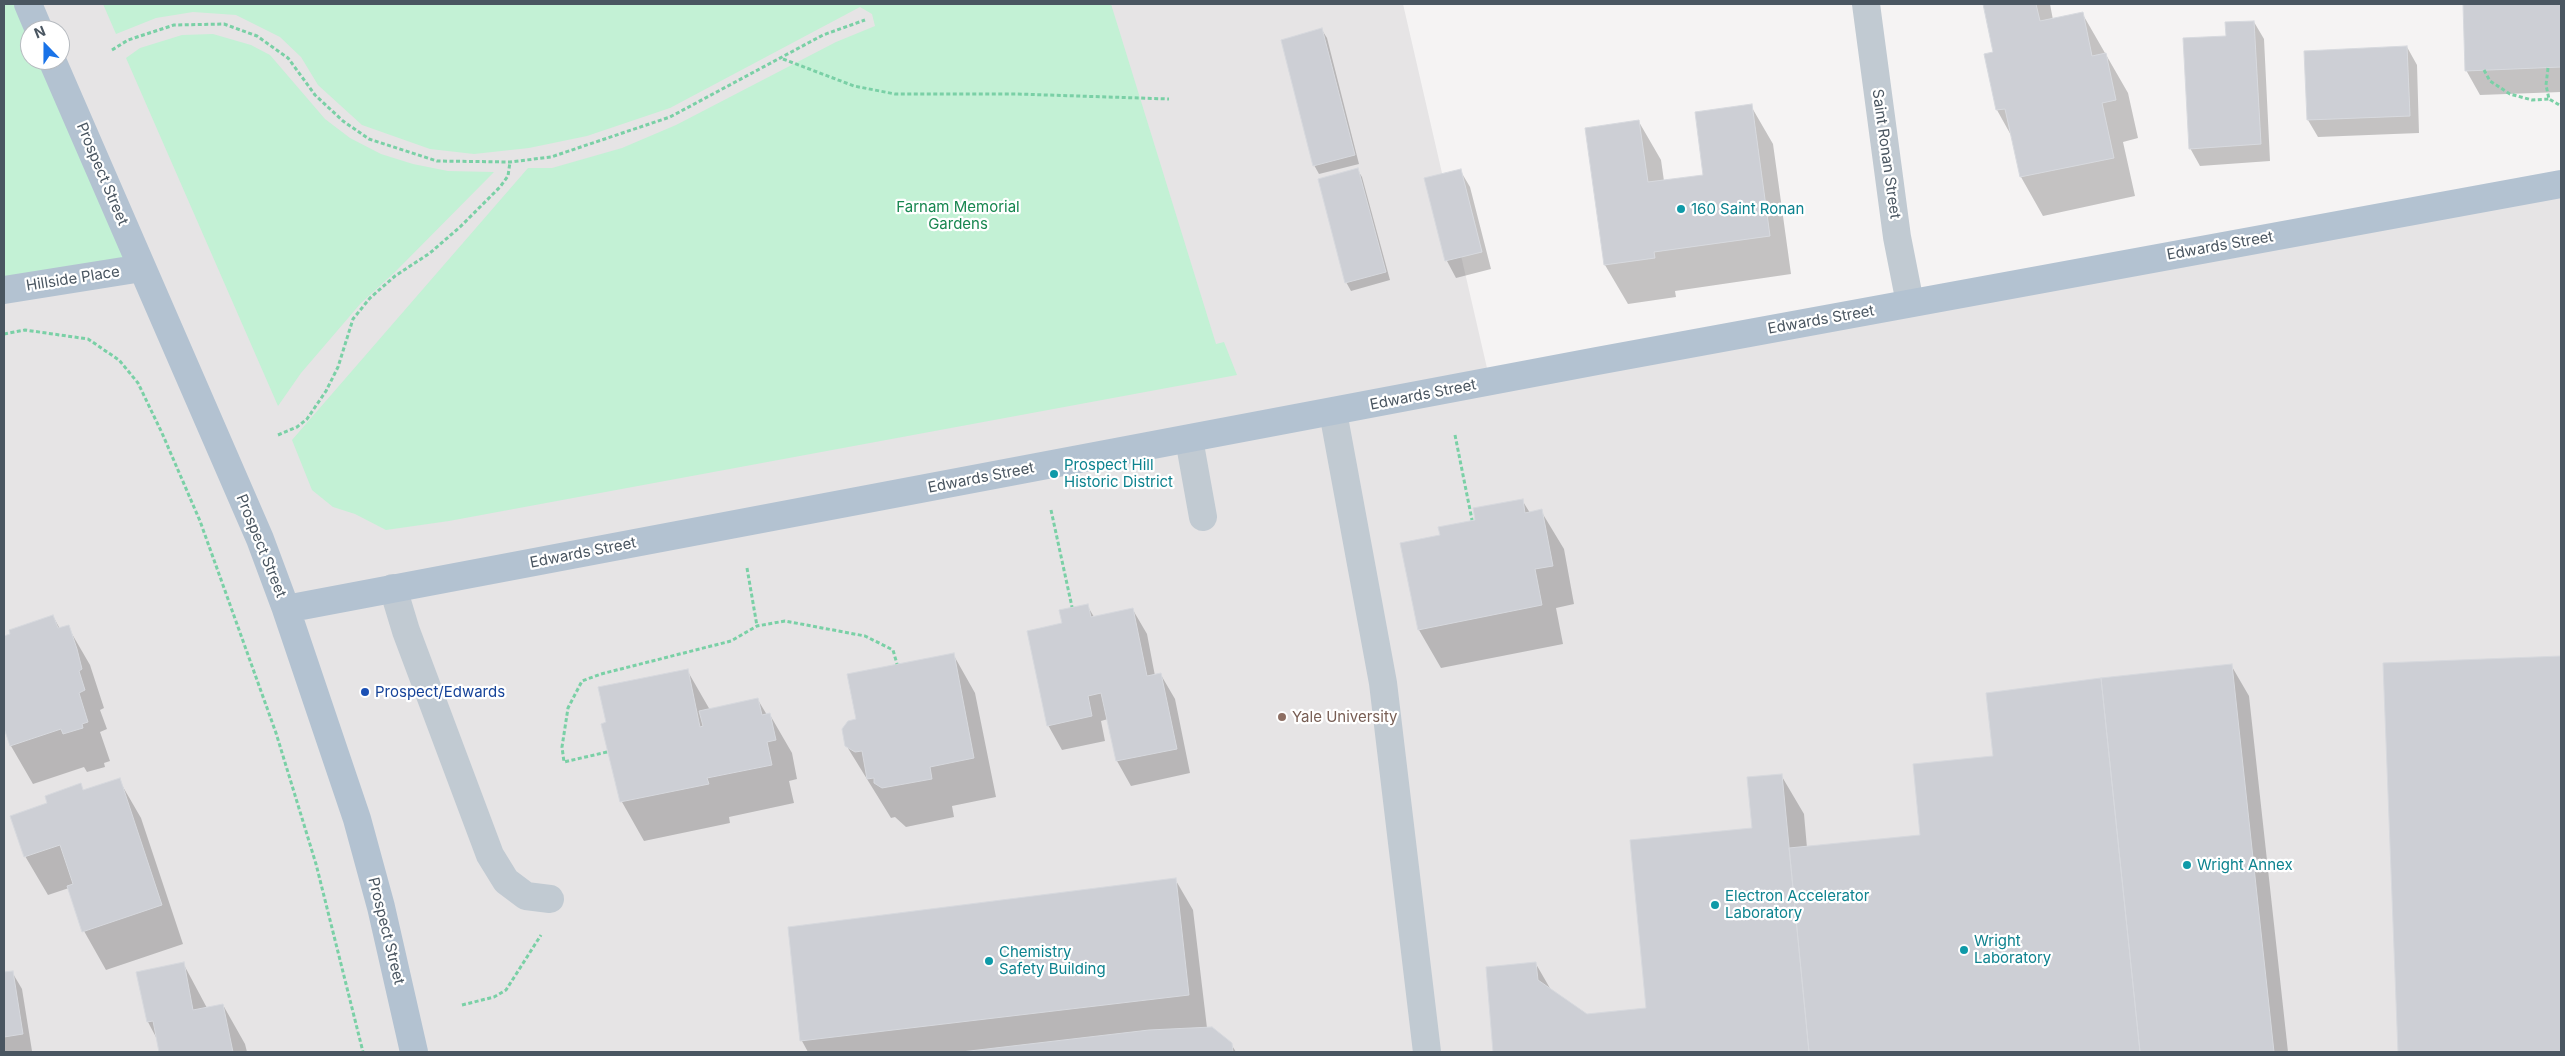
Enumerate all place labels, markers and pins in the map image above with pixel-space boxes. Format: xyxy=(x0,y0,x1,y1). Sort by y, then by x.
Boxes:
place label: 160 Saint Ronan xyxy=(1691,200,1804,218)
marker: 160 Saint Ronan xyxy=(1675,203,1687,215)
place label: Prospect Hill Historic District xyxy=(1064,456,1173,491)
marker: Prospect Hill Historic District xyxy=(1048,468,1060,480)
place label: Prospect/Edwards xyxy=(375,683,505,701)
marker: Prospect/Edwards xyxy=(359,686,371,698)
place label: Yale University xyxy=(1292,708,1398,726)
marker: Yale University xyxy=(1276,711,1288,723)
place label: Wright Annex xyxy=(2197,856,2293,874)
marker: Wright Annex xyxy=(2181,859,2193,871)
place label: Electron Accelerator Laboratory xyxy=(1725,887,1869,922)
marker: Electron Accelerator Laboratory xyxy=(1709,899,1721,911)
place label: Wright Laboratory xyxy=(1974,932,2051,967)
place label: Chemistry Safety Building xyxy=(999,943,1106,978)
marker: Wright Laboratory xyxy=(1958,944,1970,956)
marker: Chemistry Safety Building xyxy=(983,955,995,967)

